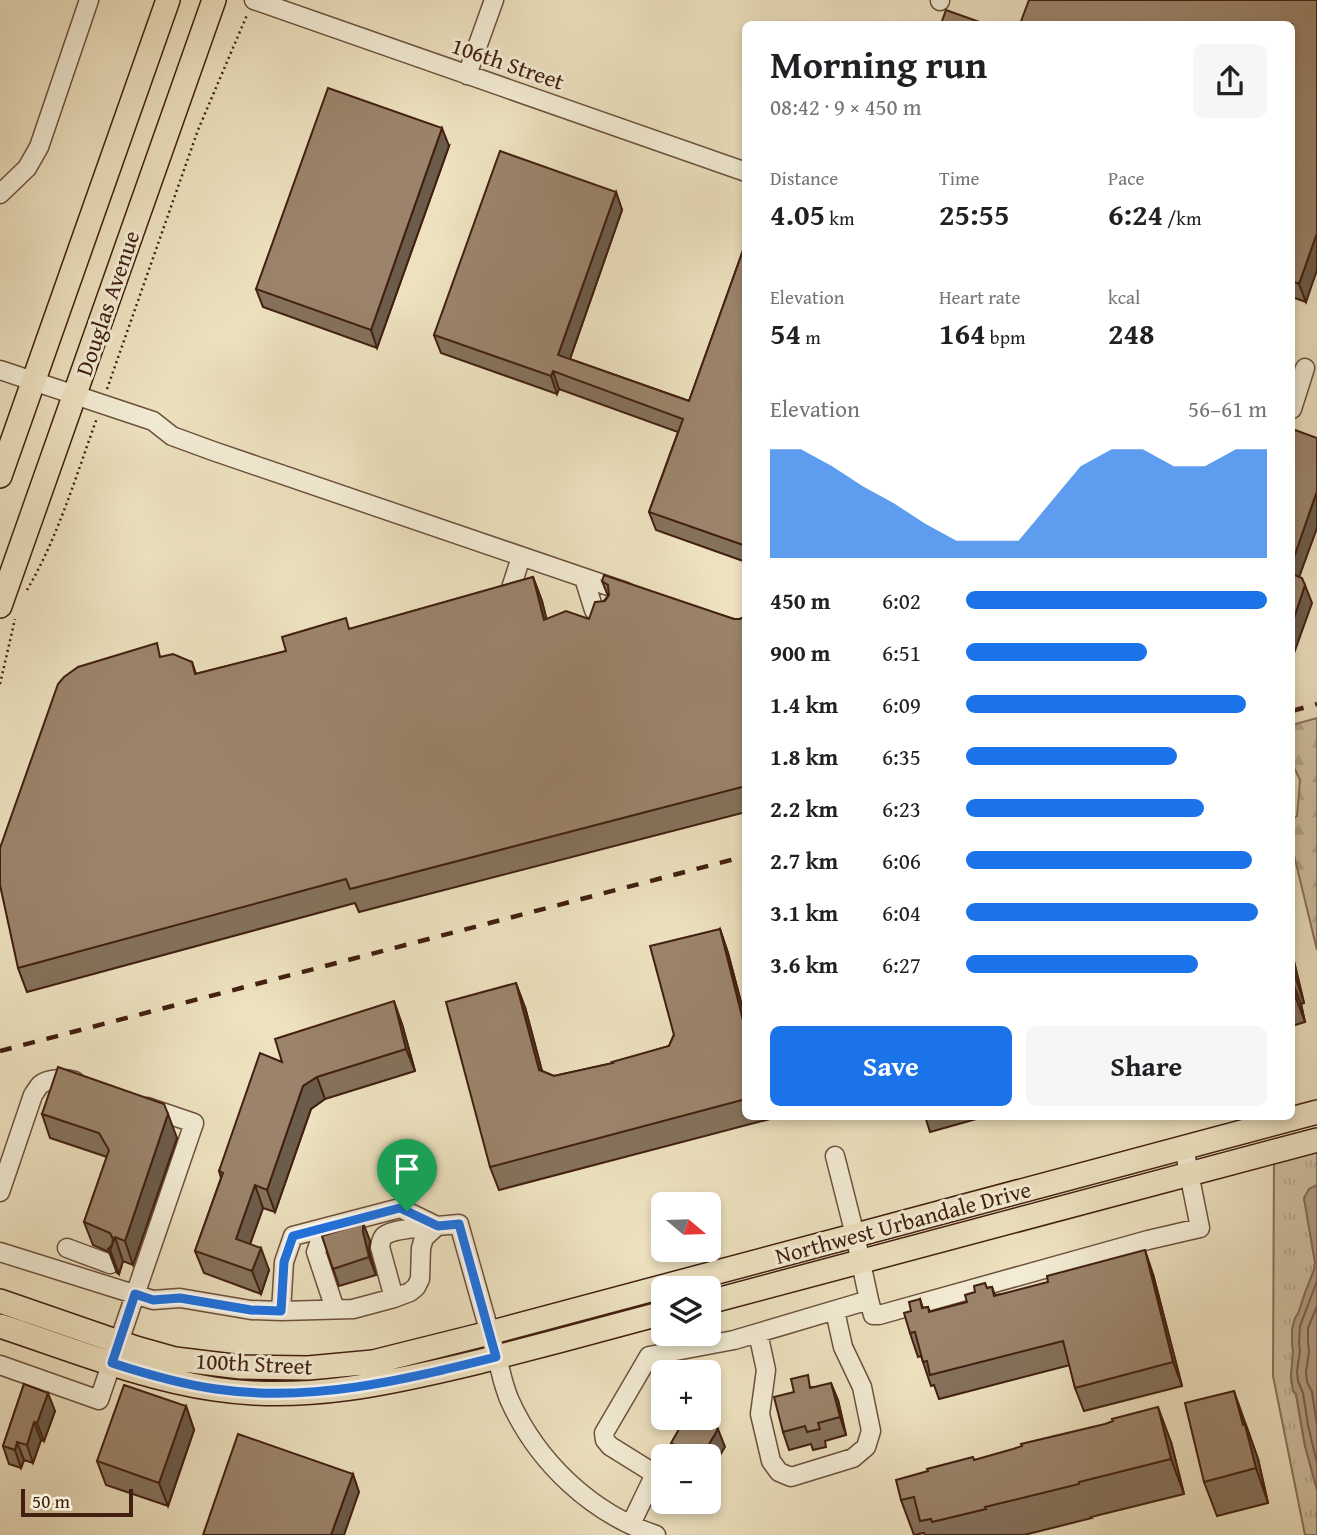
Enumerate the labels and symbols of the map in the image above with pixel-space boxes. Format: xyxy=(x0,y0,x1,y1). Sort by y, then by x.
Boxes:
street label: 106th Street xyxy=(447,28,569,98)
street label: Douglas Avenue xyxy=(67,226,147,380)
pin xyxy=(377,1139,437,1211)
street label: Northwest Urbandale Drive xyxy=(771,1172,1035,1272)
north arrow xyxy=(651,1192,721,1262)
street label: 100th Street xyxy=(194,1343,314,1383)
scale bar xyxy=(21,1486,133,1518)

